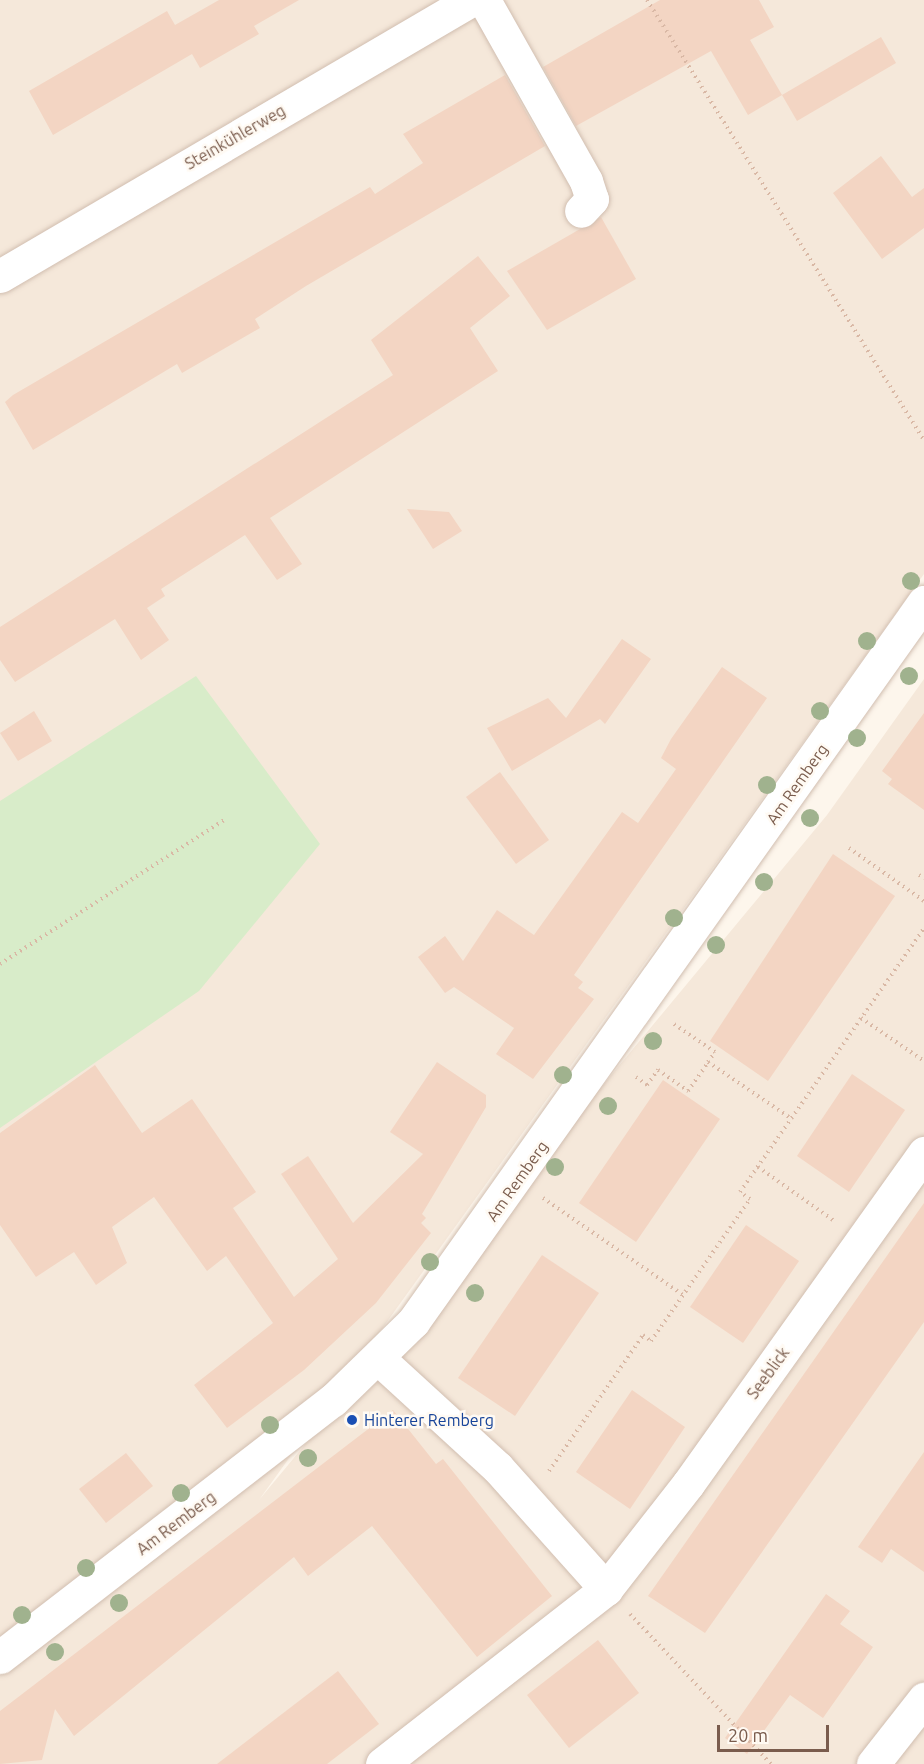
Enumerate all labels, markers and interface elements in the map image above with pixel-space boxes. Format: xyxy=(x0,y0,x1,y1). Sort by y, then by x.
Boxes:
street label: Steinkühlerweg xyxy=(181,101,289,173)
street label: Am Remberg xyxy=(762,740,832,828)
street label: Am Remberg xyxy=(482,1137,552,1225)
street label: Seeblick xyxy=(743,1343,793,1403)
place label: Hinterer Remberg xyxy=(364,1410,494,1430)
marker: Hinterer Remberg xyxy=(345,1413,359,1427)
street label: Am Remberg xyxy=(133,1487,219,1559)
scale bar xyxy=(720,1713,832,1751)
text: 20 m xyxy=(728,1725,768,1745)

